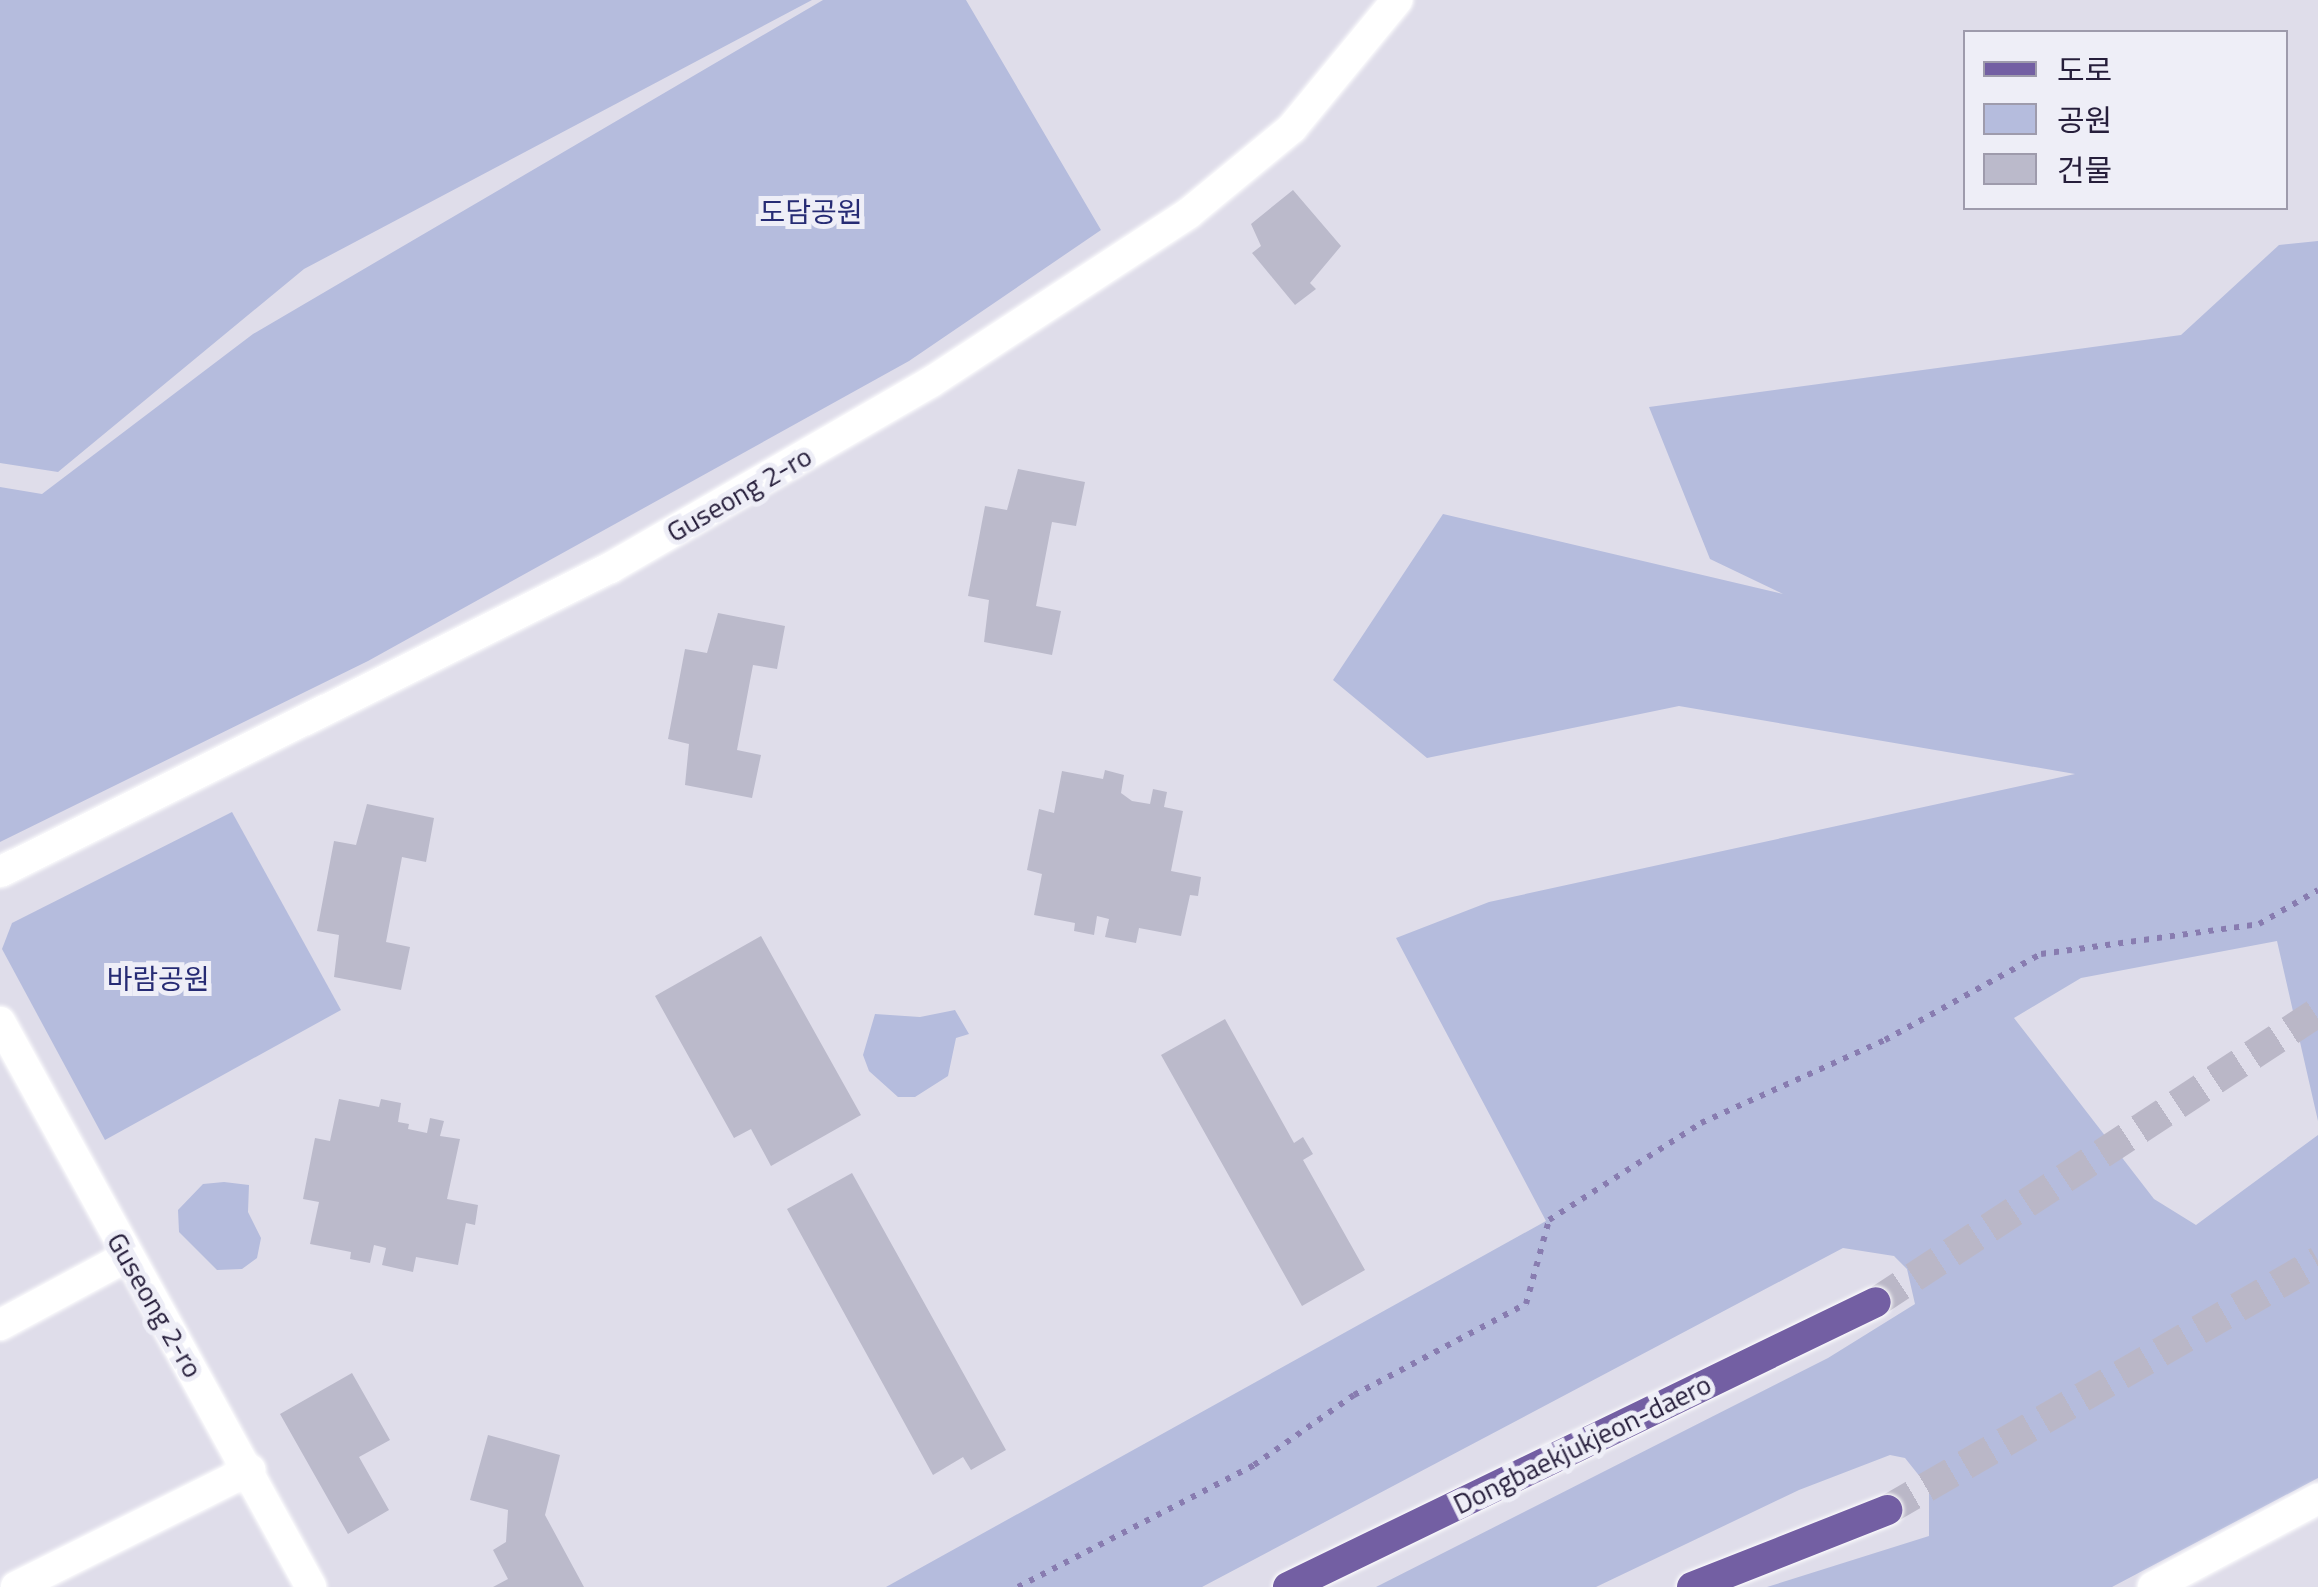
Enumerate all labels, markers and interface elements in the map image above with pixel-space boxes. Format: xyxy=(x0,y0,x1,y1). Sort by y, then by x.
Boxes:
legend xyxy=(1963,30,2288,210)
text: 도로 xyxy=(2057,47,2112,93)
text: 공원 xyxy=(2057,97,2112,143)
text: 건물 xyxy=(2057,147,2112,193)
park label: 도담공원 xyxy=(759,195,863,229)
street label: Guseong 2-ro xyxy=(661,439,817,549)
park label: 바람공원 xyxy=(106,962,210,996)
street label: Guseong 2-ro xyxy=(100,1227,210,1383)
street label: Dongbaekjukjeon-daero xyxy=(1448,1367,1716,1521)

